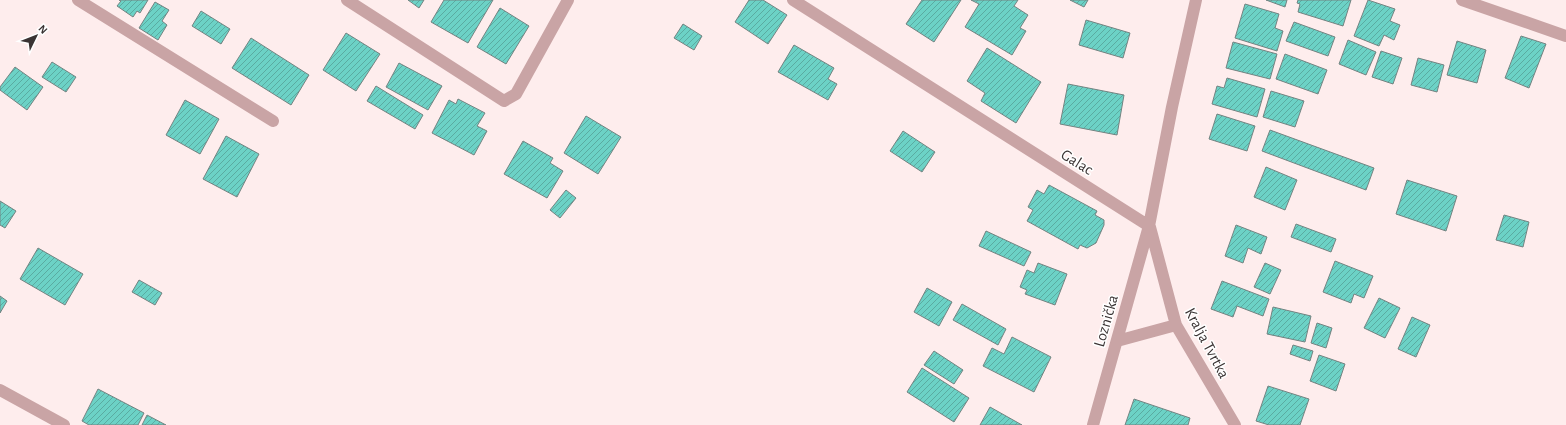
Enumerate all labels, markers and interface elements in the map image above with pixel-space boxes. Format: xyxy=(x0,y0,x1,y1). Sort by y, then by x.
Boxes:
north arrow xyxy=(16,16,56,56)
text: N xyxy=(36,23,50,36)
street label: Galac xyxy=(1058,146,1096,178)
street label: Loznička xyxy=(1091,293,1121,349)
street label: Kralja Tvrtka xyxy=(1181,305,1232,381)

